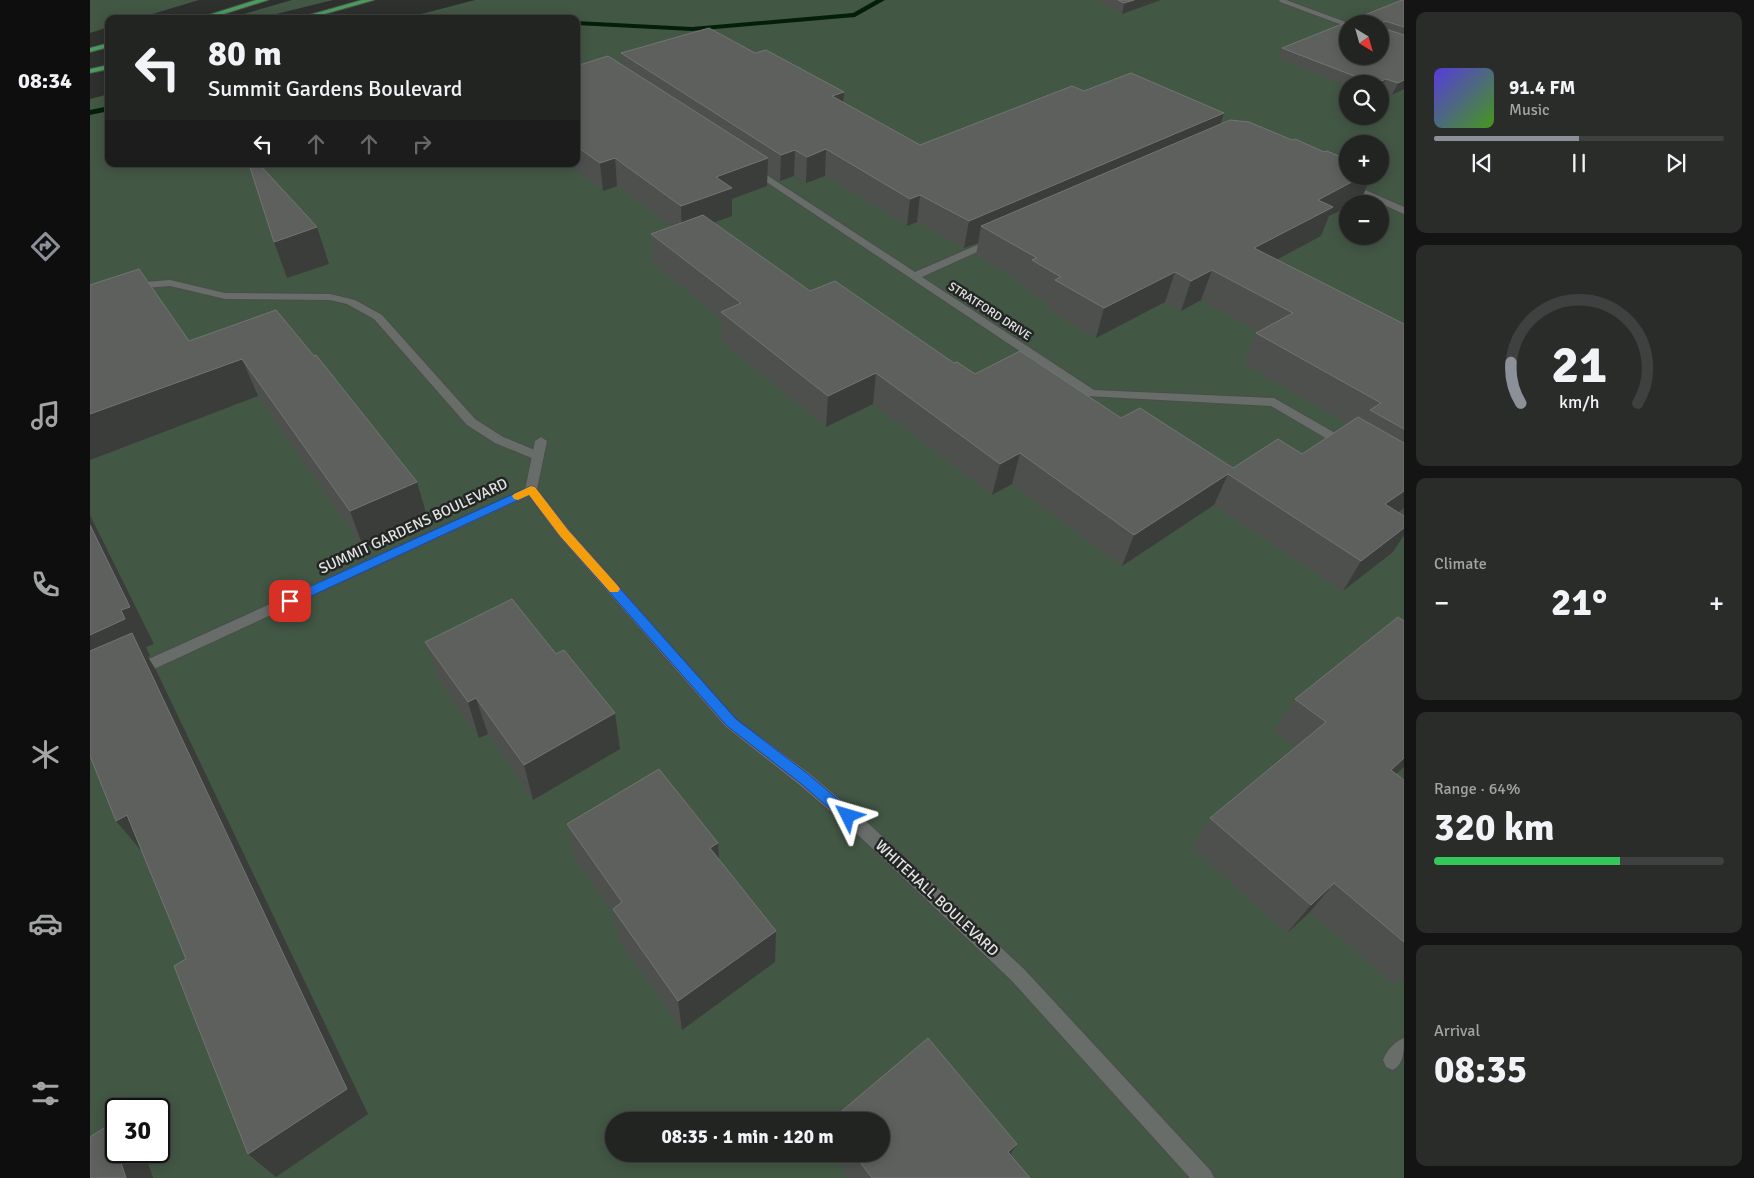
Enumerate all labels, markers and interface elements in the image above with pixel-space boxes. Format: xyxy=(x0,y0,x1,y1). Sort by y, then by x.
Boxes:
north arrow xyxy=(1339,15,1389,65)
map controls xyxy=(1339,15,1389,245)
text: 80 m xyxy=(208,32,282,75)
icon: left xyxy=(125,35,190,100)
text: 08:34 xyxy=(18,67,72,94)
text: Summit Gardens Boulevard xyxy=(208,75,463,102)
button: search xyxy=(1339,75,1389,125)
text: 91.4 FM xyxy=(1509,76,1575,100)
text: Music xyxy=(1509,100,1550,120)
icon: left xyxy=(249,130,277,158)
icon: ahead xyxy=(302,130,330,158)
icon: ahead xyxy=(355,130,383,158)
icon: right xyxy=(408,130,436,158)
button: + xyxy=(1339,135,1389,185)
icon: previous xyxy=(1468,149,1496,177)
icon: pause xyxy=(1565,149,1593,177)
icon: next xyxy=(1662,149,1690,177)
button: − xyxy=(1339,195,1389,245)
icon: directions xyxy=(28,229,63,264)
street label: STRATFORD DRIVE xyxy=(945,279,1034,344)
text: 21 xyxy=(1551,333,1607,397)
text: km/h xyxy=(1559,391,1599,413)
icon: music xyxy=(28,398,63,433)
street label: SUMMIT GARDENS BOULEVARD xyxy=(316,474,510,578)
text: Climate xyxy=(1434,554,1487,574)
icon: phone xyxy=(28,567,63,602)
text: 21° xyxy=(1551,579,1607,626)
pin xyxy=(269,580,311,622)
text: − xyxy=(1434,586,1449,620)
text: + xyxy=(1709,586,1724,620)
icon: arrive xyxy=(276,587,304,615)
icon: climate xyxy=(28,737,63,772)
text: Range · 64% xyxy=(1434,779,1520,799)
position arrow xyxy=(821,789,873,841)
text: 320 km xyxy=(1434,804,1555,851)
street label: WHITEHALL BOULEVARD xyxy=(872,836,1002,960)
icon: car xyxy=(28,906,63,941)
text: Arrival xyxy=(1434,1021,1480,1041)
text: 08:35 xyxy=(1434,1046,1527,1093)
icon: filters xyxy=(28,1076,63,1111)
speed limit sign: 30 xyxy=(105,1098,170,1163)
text: 08:35 · 1 min · 120 m xyxy=(661,1125,834,1149)

